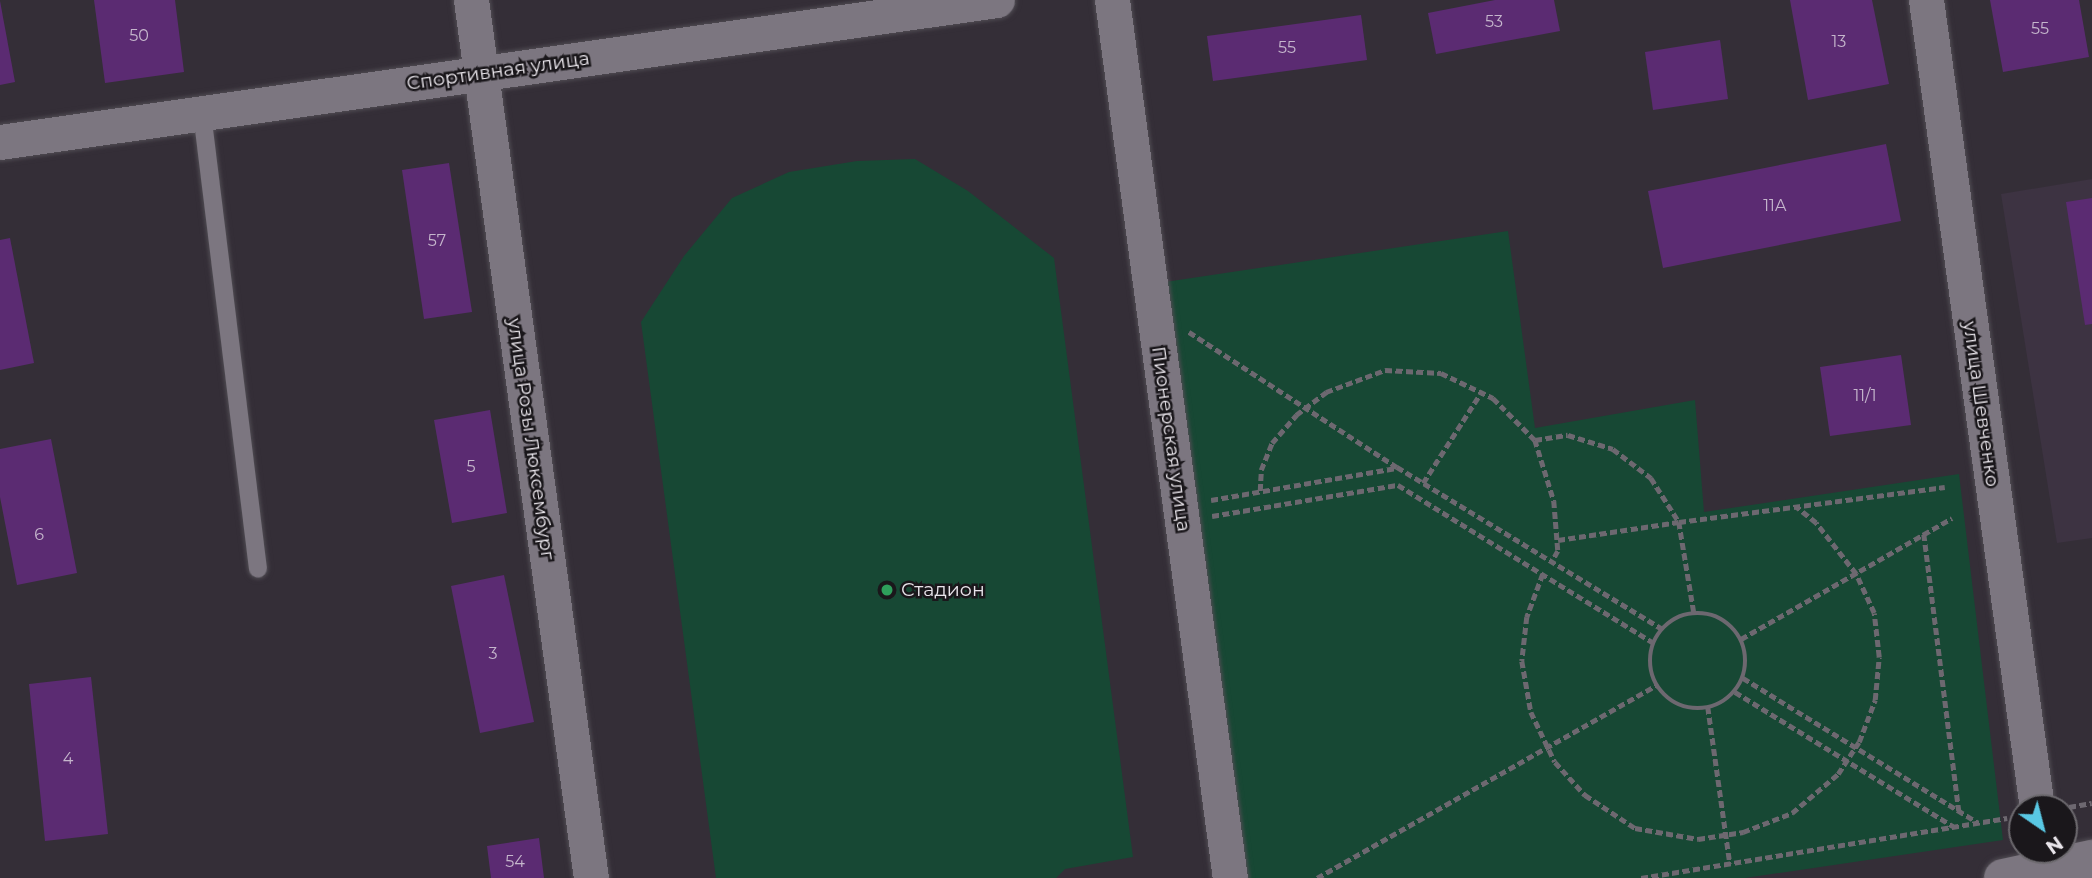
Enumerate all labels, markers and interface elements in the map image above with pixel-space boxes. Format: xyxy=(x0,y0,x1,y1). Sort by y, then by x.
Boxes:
house number: 53 xyxy=(1485,12,1503,32)
house number: 55 xyxy=(2031,19,2049,39)
house number: 50 xyxy=(129,26,149,46)
house number: 13 xyxy=(1832,32,1846,52)
house number: 55 xyxy=(1278,38,1296,58)
street label: Спортивная улица xyxy=(405,47,591,95)
house number: 11А xyxy=(1763,196,1787,216)
house number: 57 xyxy=(428,231,446,251)
street label: улица Розы Люксембург xyxy=(503,317,559,561)
street label: улица Шевченко xyxy=(1958,320,2004,488)
street label: Пионерская улица xyxy=(1147,345,1195,533)
house number: 11/1 xyxy=(1853,386,1877,406)
house number: 5 xyxy=(466,457,476,477)
house number: 6 xyxy=(34,525,44,545)
place label: Стадион xyxy=(901,579,985,601)
marker: Стадион xyxy=(879,582,895,598)
house number: 3 xyxy=(488,644,498,664)
house number: 4 xyxy=(63,749,73,769)
north arrow xyxy=(2008,794,2078,864)
text: N xyxy=(2041,831,2067,859)
house number: 54 xyxy=(505,852,525,872)

